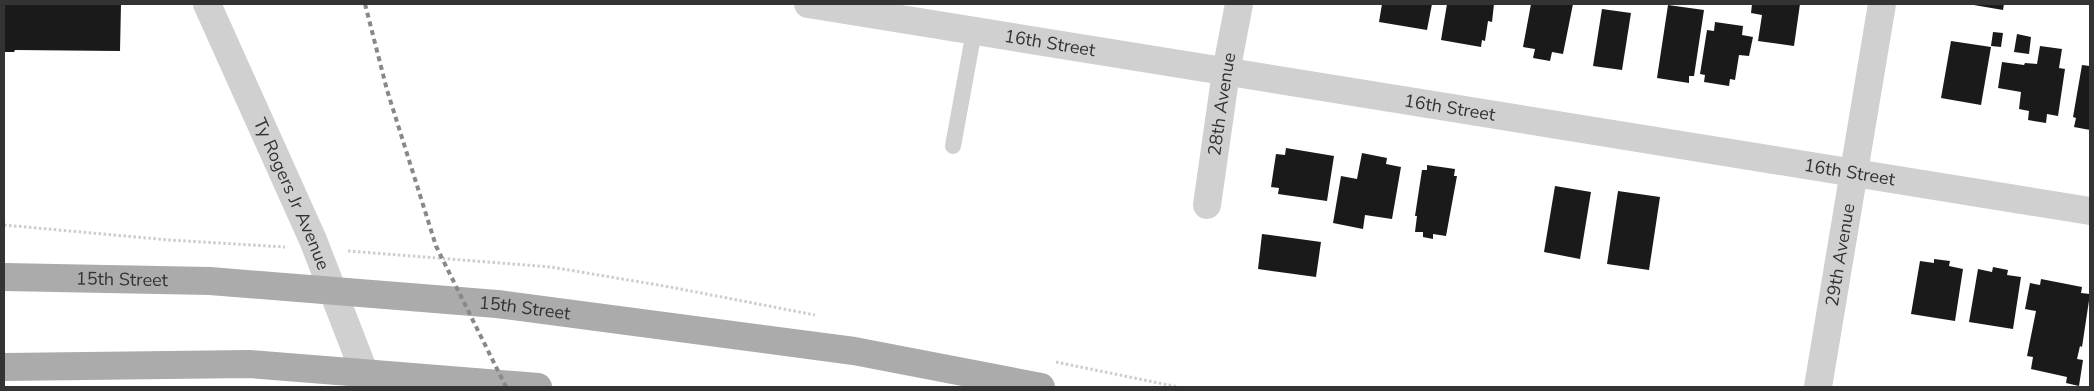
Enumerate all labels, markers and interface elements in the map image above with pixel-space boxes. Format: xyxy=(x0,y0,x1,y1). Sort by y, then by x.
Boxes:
street label: 16th Street xyxy=(1003,24,1098,62)
street label: 28th Avenue xyxy=(1202,50,1241,157)
street label: 16th Street xyxy=(1402,88,1498,127)
street label: Ty Rogers Jr Avenue xyxy=(248,114,335,273)
street label: 16th Street xyxy=(1802,153,1898,191)
street label: 29th Avenue xyxy=(1820,202,1861,308)
street label: 15th Street xyxy=(76,266,169,292)
street label: 15th Street xyxy=(478,291,573,326)

